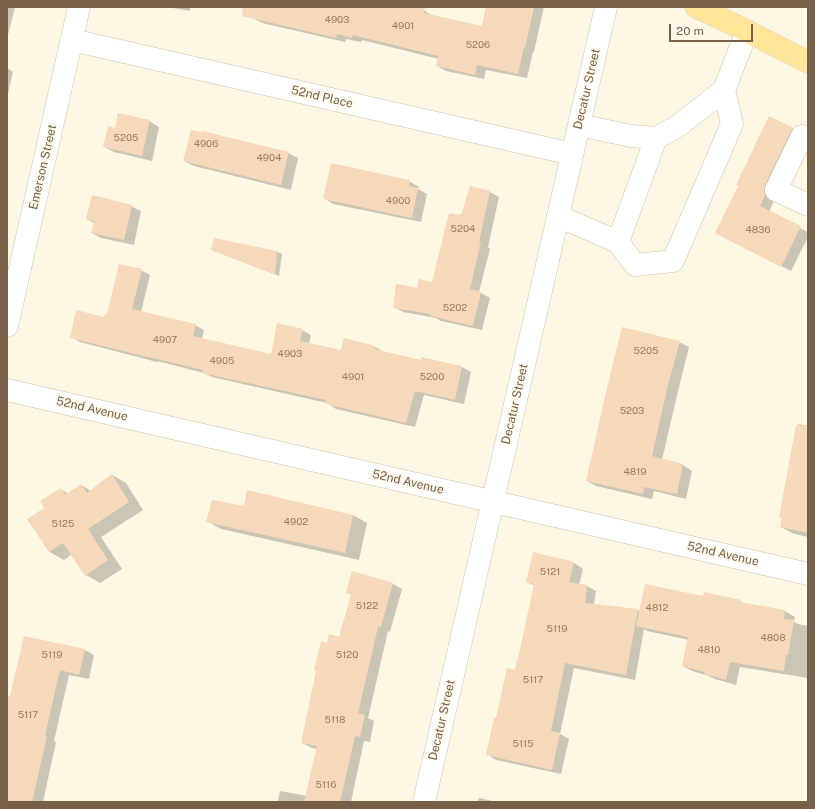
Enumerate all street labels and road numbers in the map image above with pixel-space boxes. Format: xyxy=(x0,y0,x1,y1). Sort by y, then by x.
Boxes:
street label: Decatur Street xyxy=(571,47,603,131)
street label: 52nd Place xyxy=(290,83,354,111)
street label: Emerson Street xyxy=(26,123,60,211)
street label: Decatur Street xyxy=(499,362,531,446)
street label: 52nd Avenue xyxy=(55,394,129,424)
street label: 52nd Avenue xyxy=(371,467,445,497)
street label: 52nd Avenue xyxy=(686,539,760,569)
street label: Decatur Street xyxy=(426,678,458,762)

